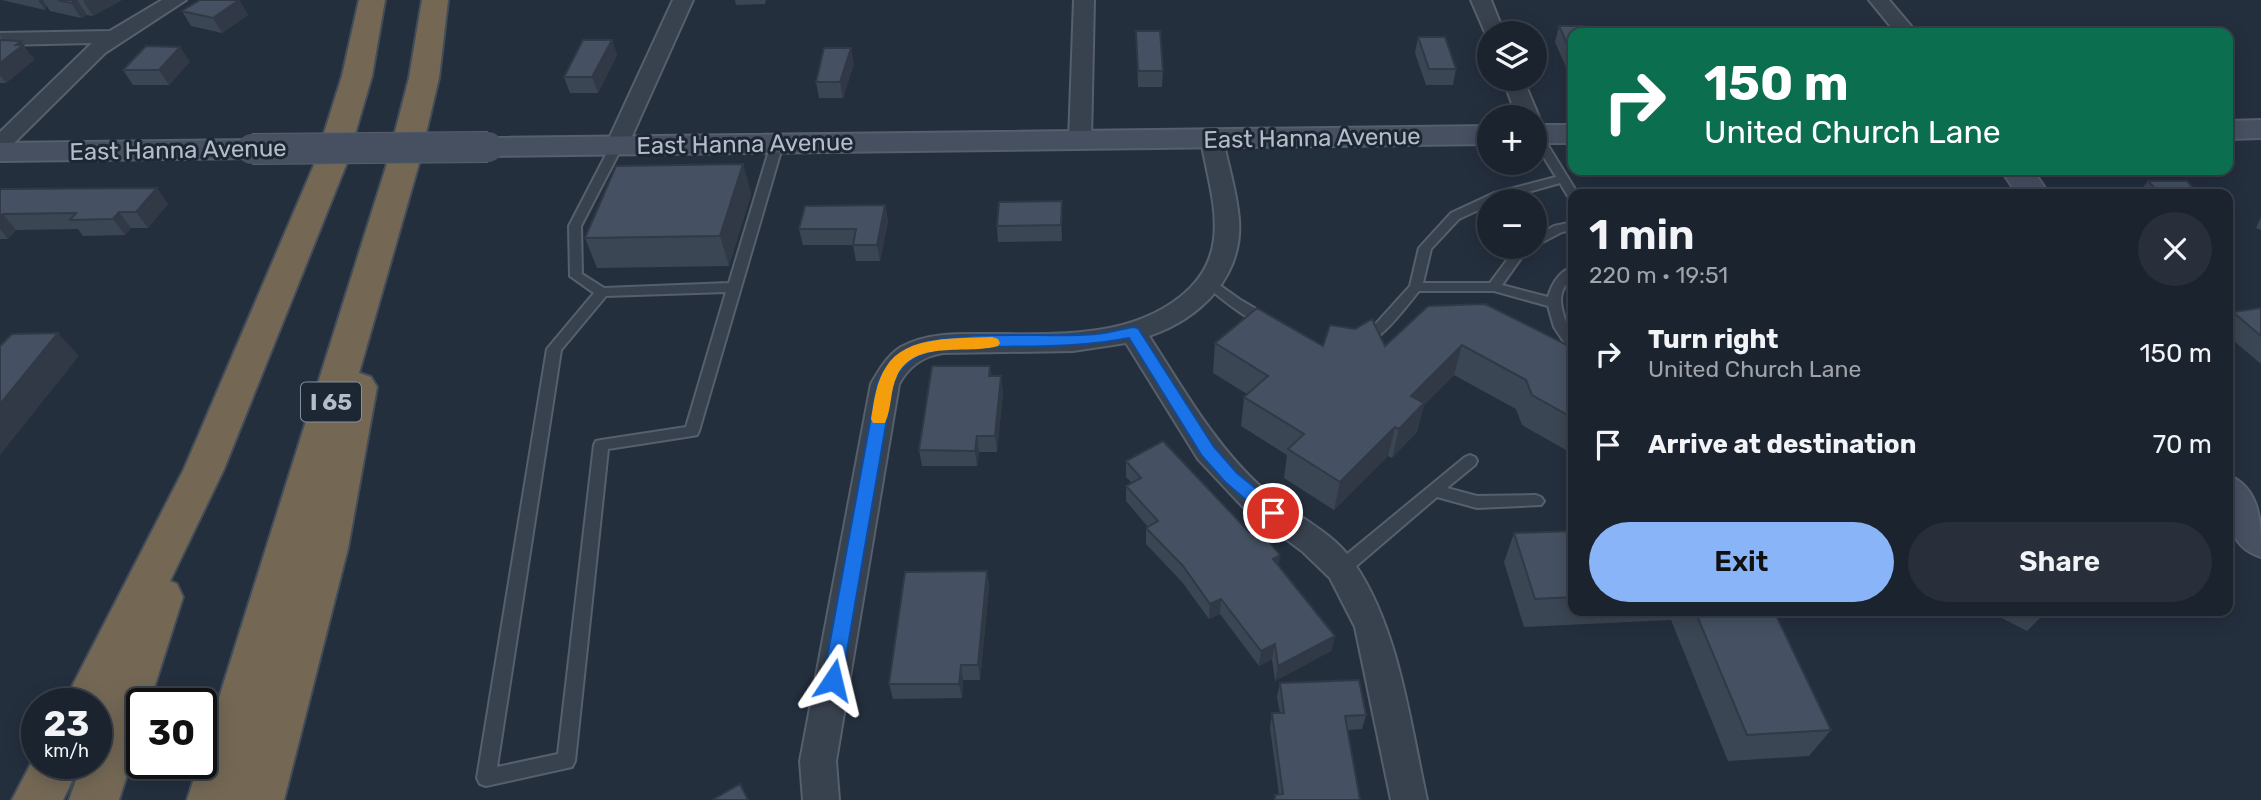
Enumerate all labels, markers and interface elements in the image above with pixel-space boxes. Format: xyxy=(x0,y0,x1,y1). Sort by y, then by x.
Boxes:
map controls xyxy=(1477,21,1547,259)
button: layers xyxy=(1477,21,1547,91)
text: 150 m xyxy=(1704,54,1849,112)
icon: right xyxy=(1589,56,1680,147)
button: + xyxy=(1477,105,1547,175)
text: United Church Lane xyxy=(1704,113,2001,151)
street label: East Hanna Avenue xyxy=(1203,122,1421,154)
street label: East Hanna Avenue xyxy=(636,128,854,160)
street label: East Hanna Avenue xyxy=(69,134,287,166)
button: − xyxy=(1477,189,1547,259)
text: 1 min xyxy=(1589,210,1695,260)
button: close xyxy=(2138,212,2212,286)
text: 220 m · 19:51 xyxy=(1589,261,1728,289)
text: Turn right xyxy=(1648,324,1778,355)
icon: right xyxy=(1589,335,1627,373)
text: 150 m xyxy=(2139,338,2212,369)
text: United Church Lane xyxy=(1648,355,1861,383)
road number: I 65 xyxy=(301,382,361,422)
icon: arrive xyxy=(1589,426,1627,464)
text: Arrive at destination xyxy=(1648,429,1916,460)
text: 70 m xyxy=(2153,429,2212,460)
pin xyxy=(1243,483,1303,543)
icon: arrive xyxy=(1254,494,1292,532)
button: Exit xyxy=(1589,522,1894,602)
button: Share xyxy=(1908,522,2212,602)
position arrow xyxy=(796,643,870,717)
speed limit sign: 30 xyxy=(126,688,217,779)
text: 23 xyxy=(44,703,89,745)
text: km/h xyxy=(44,740,89,762)

